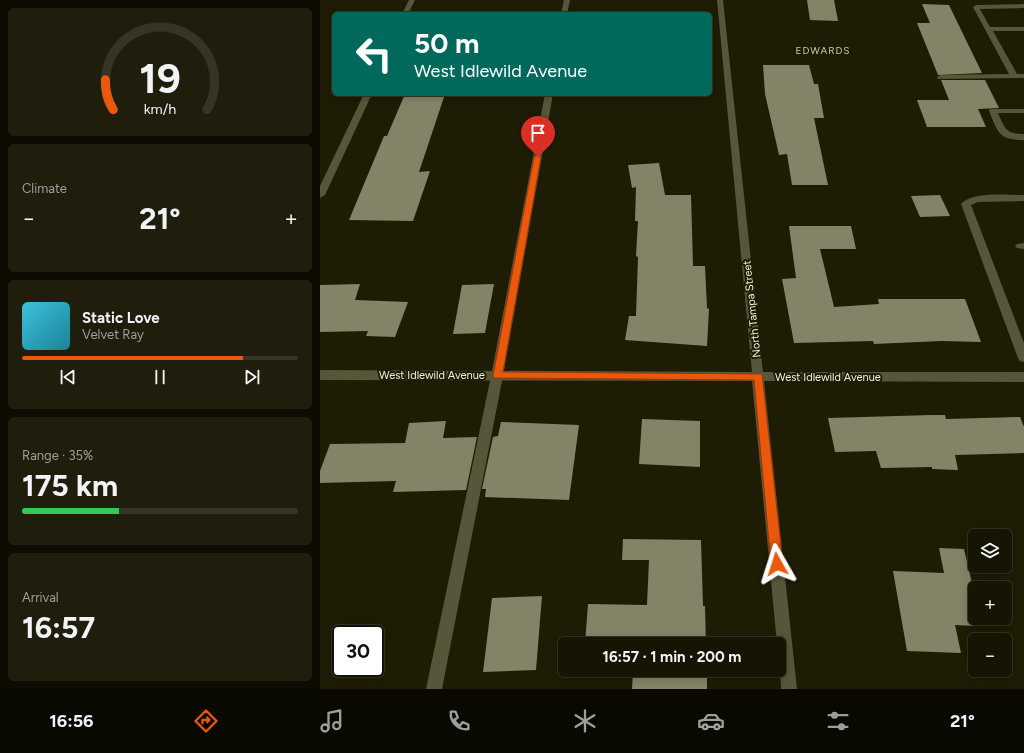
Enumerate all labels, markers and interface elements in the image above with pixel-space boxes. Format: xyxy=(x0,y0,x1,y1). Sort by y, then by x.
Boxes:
text: 50 m xyxy=(414,26,480,60)
icon: left xyxy=(348,28,400,80)
district label: EDWARDS xyxy=(795,44,851,57)
text: 19 xyxy=(139,53,181,103)
text: West Idlewild Avenue xyxy=(414,60,587,82)
text: km/h xyxy=(144,100,176,118)
pin xyxy=(521,116,555,157)
icon: arrive xyxy=(527,122,549,144)
text: Climate xyxy=(22,181,67,196)
text: 21° xyxy=(139,200,181,237)
text: − xyxy=(22,205,36,232)
text: + xyxy=(284,205,298,232)
street label: North Tampa Street xyxy=(740,260,764,358)
text: Static Love xyxy=(82,309,160,327)
text: Velvet Ray xyxy=(82,327,144,342)
icon: previous xyxy=(57,366,79,388)
icon: pause xyxy=(149,366,171,388)
icon: next xyxy=(241,366,263,388)
street label: West Idlewild Avenue xyxy=(379,369,485,382)
street label: West Idlewild Avenue xyxy=(775,371,881,384)
text: Range · 35% xyxy=(22,448,93,463)
text: 175 km xyxy=(22,467,118,504)
map controls xyxy=(968,529,1012,677)
button: layers xyxy=(968,529,1012,573)
position arrow xyxy=(756,543,798,585)
button: + xyxy=(968,581,1012,625)
text: Arrival xyxy=(22,590,59,605)
text: 16:57 xyxy=(22,609,95,646)
speed limit sign: 30 xyxy=(332,625,384,677)
button: − xyxy=(968,633,1012,677)
text: 16:57 · 1 min · 200 m xyxy=(603,648,741,666)
icon: directions xyxy=(192,707,220,735)
icon: music xyxy=(318,707,346,735)
icon: phone xyxy=(445,707,473,735)
icon: climate xyxy=(571,707,599,735)
icon: car xyxy=(697,707,725,735)
icon: filters xyxy=(824,707,852,735)
text: 16:56 xyxy=(49,710,94,732)
text: 21° xyxy=(950,710,975,732)

